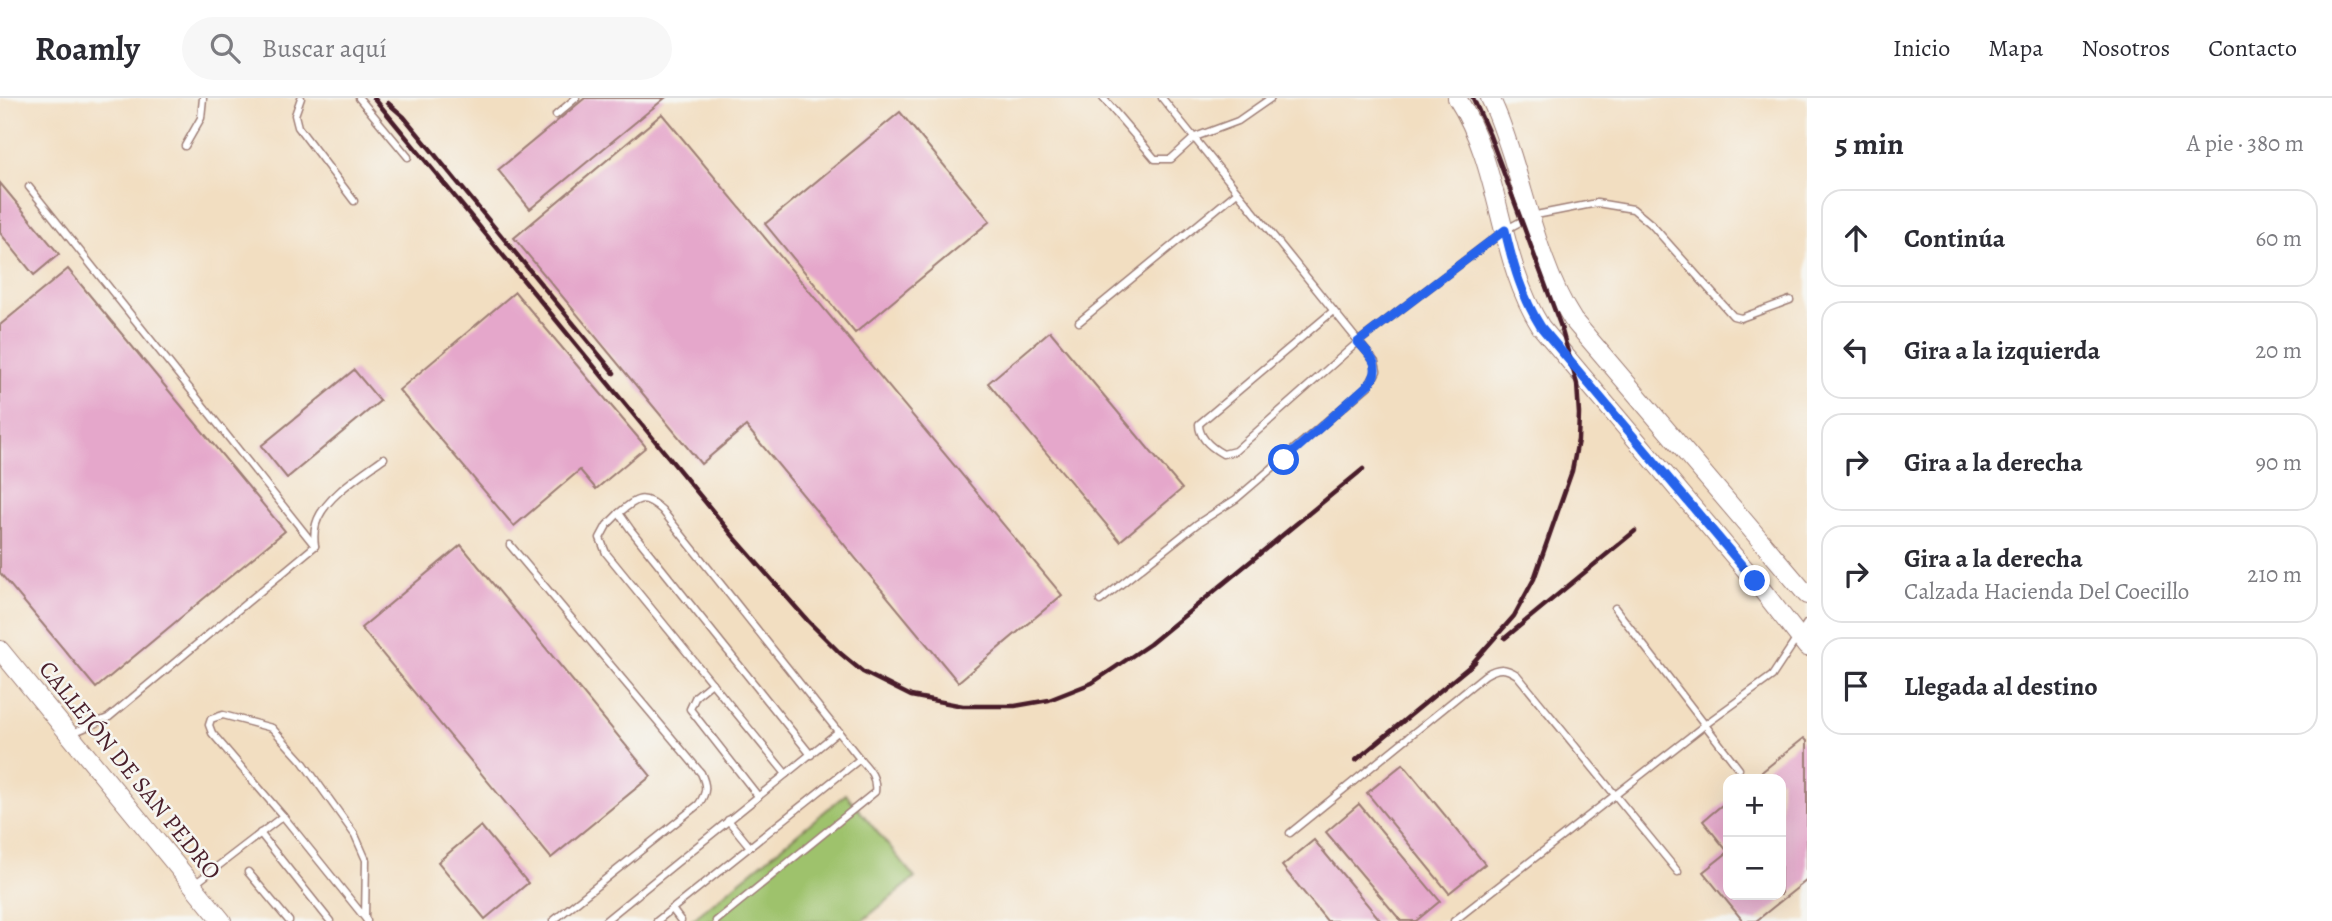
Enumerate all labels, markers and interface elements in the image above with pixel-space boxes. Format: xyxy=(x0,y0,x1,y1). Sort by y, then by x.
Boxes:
search box xyxy=(182,17,672,80)
text: Roamly xyxy=(35,26,140,71)
icon: search xyxy=(206,29,244,67)
text: Buscar aquí xyxy=(262,31,387,66)
text: Inicio xyxy=(1893,32,1950,64)
text: Mapa xyxy=(1988,32,2043,64)
text: Nosotros xyxy=(2081,32,2170,64)
text: Contacto xyxy=(2208,32,2297,64)
text: 5 min xyxy=(1835,124,1904,164)
text: A pie · 380 m xyxy=(2187,128,2304,159)
icon: ahead xyxy=(1837,219,1875,257)
text: Continúa xyxy=(1904,221,2005,256)
text: 60 m xyxy=(2255,223,2302,254)
icon: left xyxy=(1837,331,1875,369)
text: Gira a la izquierda xyxy=(1904,333,2100,368)
text: 20 m xyxy=(2255,335,2302,366)
icon: right xyxy=(1837,443,1875,481)
route start xyxy=(1268,444,1299,475)
text: Gira a la derecha xyxy=(1904,445,2083,480)
text: 90 m xyxy=(2256,447,2302,478)
text: Gira a la derecha xyxy=(1904,541,2083,576)
icon: right xyxy=(1837,555,1875,593)
text: 210 m xyxy=(2247,559,2302,590)
route end xyxy=(1739,565,1770,596)
text: Calzada Hacienda Del Coecillo xyxy=(1904,576,2189,607)
street label: CALLEJÓN DE SAN PEDRO xyxy=(32,654,228,886)
icon: arrive xyxy=(1837,667,1875,705)
text: Llegada al destino xyxy=(1904,669,2098,704)
map controls xyxy=(1723,774,1786,900)
button: + xyxy=(1723,774,1786,837)
button: − xyxy=(1723,837,1786,900)

